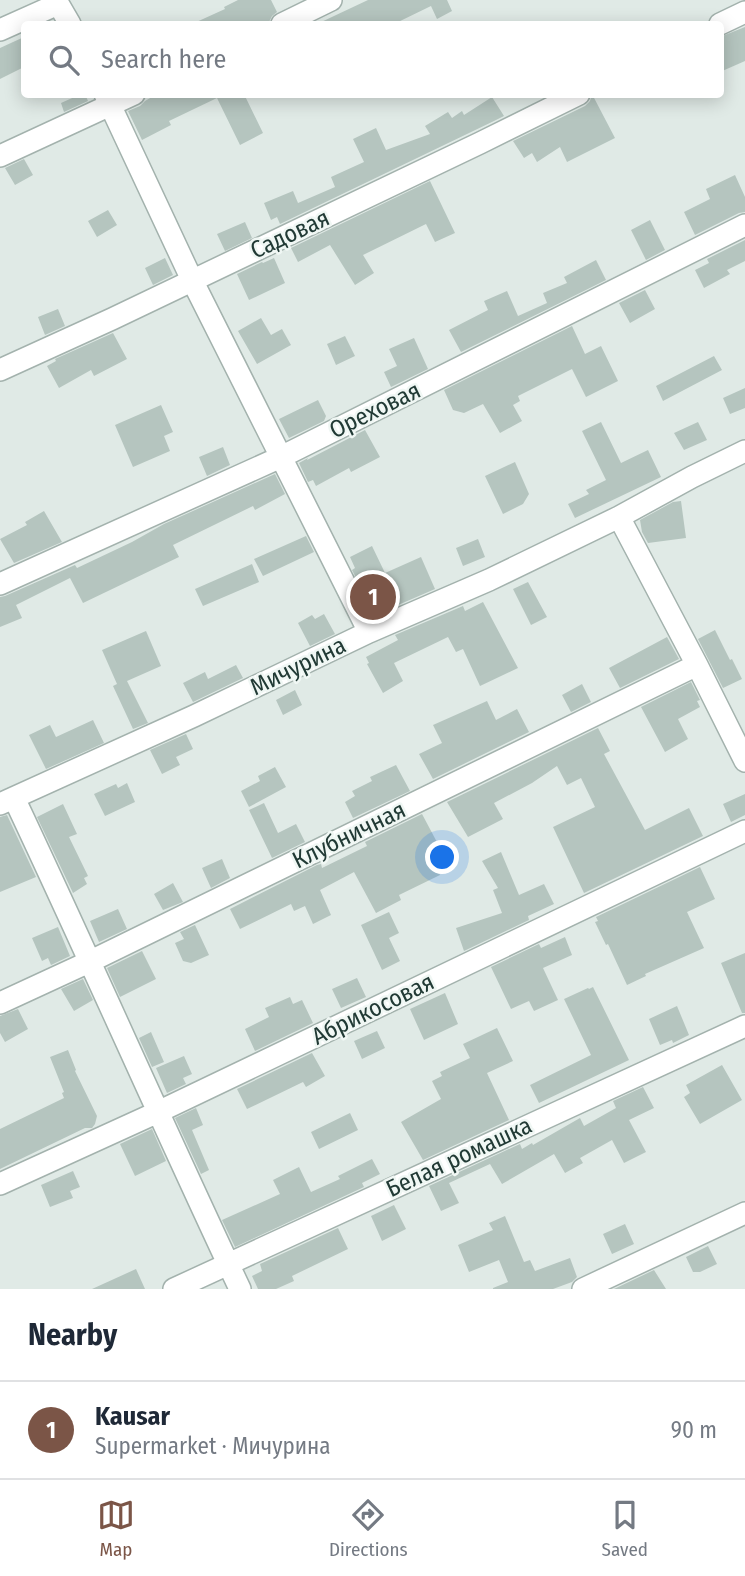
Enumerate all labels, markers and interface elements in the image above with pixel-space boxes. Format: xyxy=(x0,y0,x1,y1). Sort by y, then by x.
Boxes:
search box xyxy=(21,21,724,98)
icon: search xyxy=(45,41,83,79)
text: Search here xyxy=(101,44,226,75)
street label: Садовая xyxy=(246,204,334,264)
street label: Ореховая xyxy=(325,376,425,444)
pin: 1 xyxy=(350,571,396,623)
street label: Мичурина xyxy=(246,631,350,701)
street label: Клубничная xyxy=(288,796,410,874)
your location xyxy=(425,840,459,874)
street label: Абрикосовая xyxy=(307,967,439,1051)
street label: Белая ромашка xyxy=(382,1111,536,1203)
text: Nearby xyxy=(28,1317,117,1353)
text: Kausar xyxy=(95,1401,170,1432)
text: 1 xyxy=(46,1416,56,1444)
text: 90 m xyxy=(671,1416,717,1444)
text: Supermarket · Мичурина xyxy=(95,1432,331,1460)
tab: Map xyxy=(97,1496,135,1561)
tab: Directions xyxy=(329,1496,408,1561)
tab: Saved xyxy=(602,1496,648,1561)

